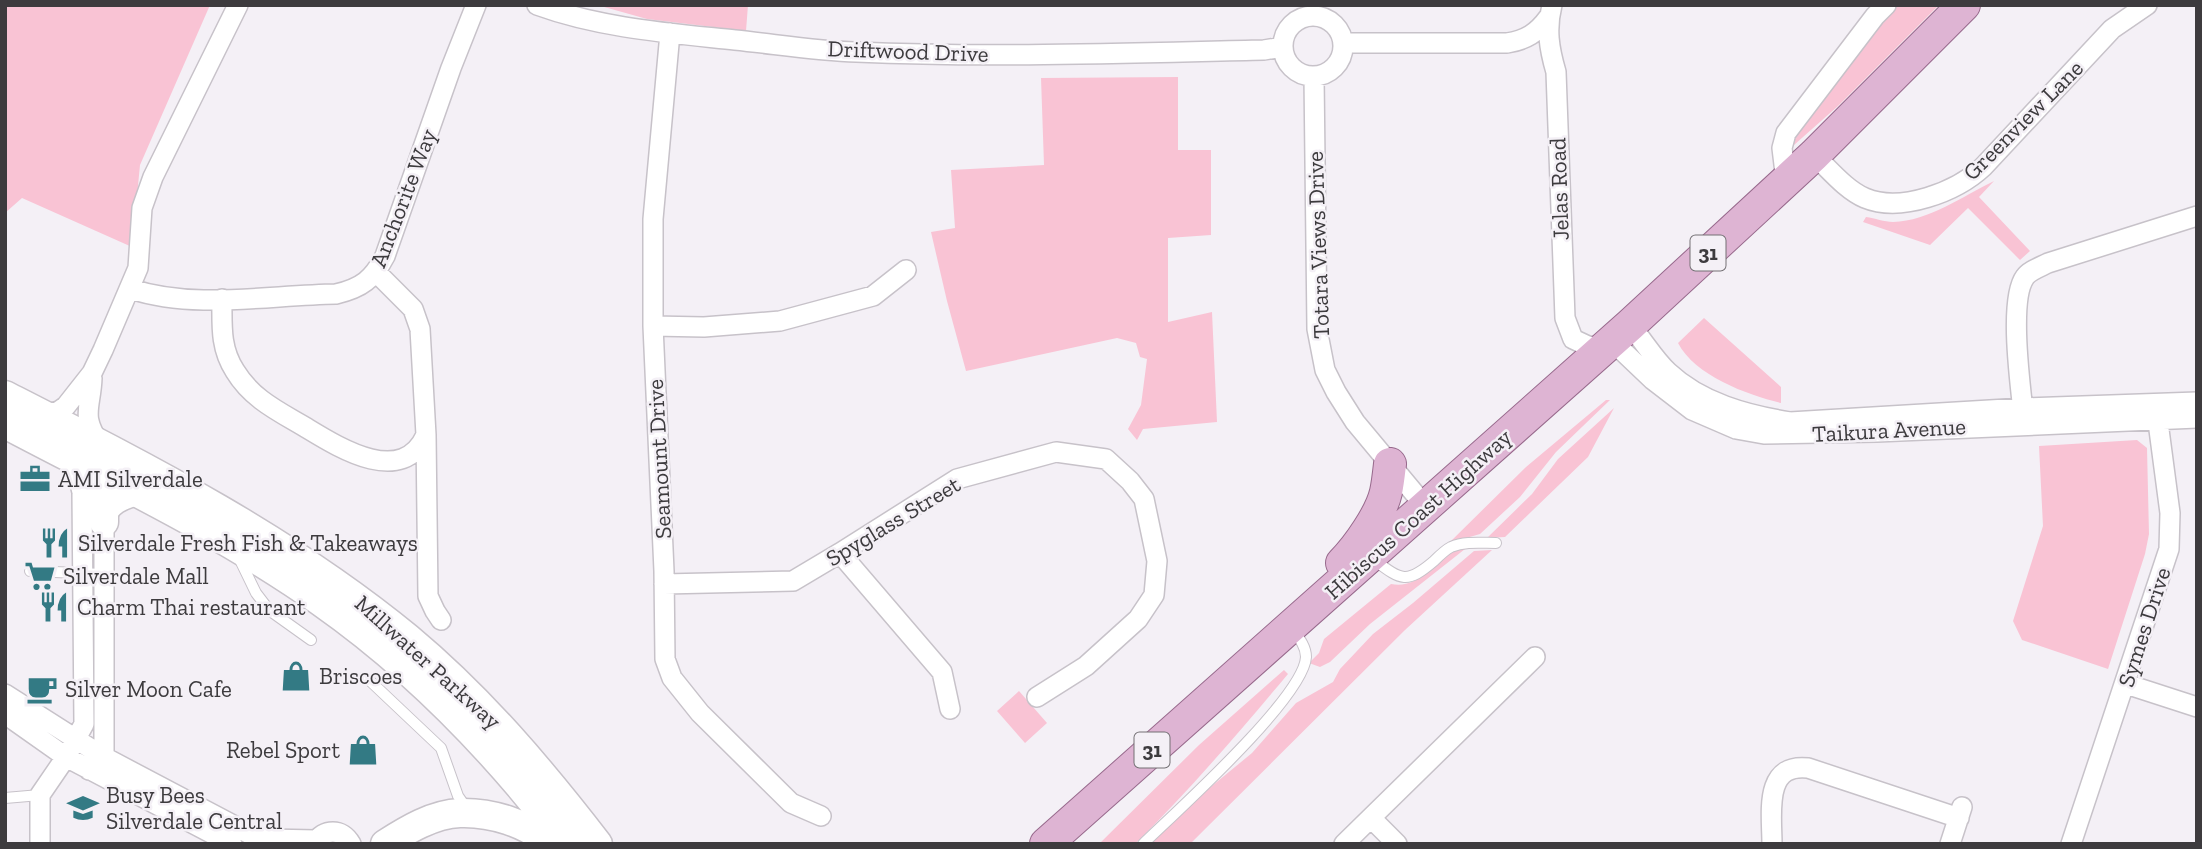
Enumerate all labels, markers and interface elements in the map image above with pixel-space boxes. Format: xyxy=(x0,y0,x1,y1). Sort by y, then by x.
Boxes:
street label: Driftwood Drive xyxy=(827,34,989,68)
street label: Greenview Lane xyxy=(1957,54,2089,186)
street label: Anchorite Way xyxy=(364,125,442,271)
street label: Jelas Road xyxy=(1543,137,1575,241)
street label: Totara Views Drive xyxy=(1301,151,1335,339)
road number: 31 xyxy=(1690,236,1726,270)
street label: Seamount Drive xyxy=(641,378,677,540)
street label: Taikura Avenue xyxy=(1811,412,1967,448)
street label: Hibiscus Coast Highway xyxy=(1319,423,1517,605)
office icon: AMI Silverdale xyxy=(18,462,52,496)
place label: AMI Silverdale xyxy=(58,465,203,493)
street label: Spyglass Street xyxy=(821,470,966,572)
restaurant icon: Silverdale Fresh Fish & Takeaways xyxy=(38,526,72,560)
place label: Silverdale Fresh Fish & Takeaways xyxy=(78,529,418,557)
supermarket icon: Silverdale Mall xyxy=(23,559,57,593)
place label: Silverdale Mall xyxy=(63,562,209,590)
street label: Symes Drive xyxy=(2112,564,2176,690)
street label: Millwater Parkway xyxy=(349,589,507,735)
restaurant icon: Charm Thai restaurant xyxy=(37,590,71,624)
place label: Charm Thai restaurant xyxy=(77,593,306,621)
shop icon: Briscoes xyxy=(279,659,313,693)
place label: Briscoes xyxy=(319,662,402,690)
cafe icon: Silver Moon Cafe xyxy=(25,672,59,706)
place label: Silver Moon Cafe xyxy=(65,675,232,703)
road number: 31 xyxy=(1134,732,1170,768)
shop icon: Rebel Sport xyxy=(346,733,380,767)
place label: Rebel Sport xyxy=(226,736,340,764)
place label: Busy Bees Silverdale Central xyxy=(106,781,282,835)
school or university icon: Busy Bees Silverdale Central xyxy=(66,791,100,825)

